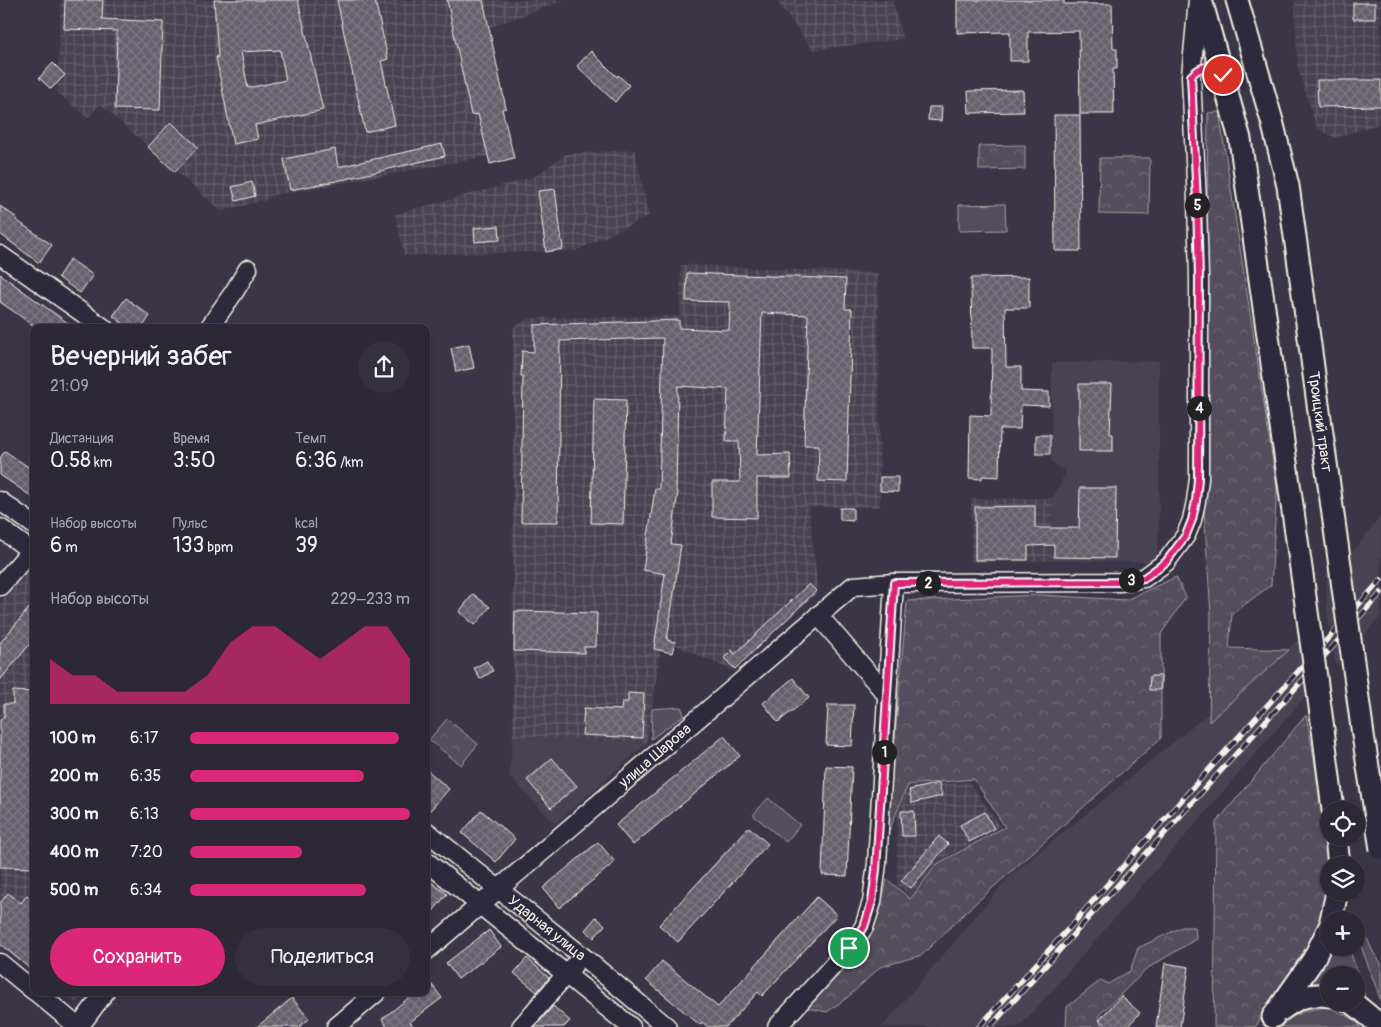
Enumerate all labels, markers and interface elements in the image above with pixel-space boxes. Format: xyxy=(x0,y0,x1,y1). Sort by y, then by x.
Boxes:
pin xyxy=(1202,54,1244,96)
icon: check xyxy=(1209,61,1237,89)
pin: 5 xyxy=(1184,192,1210,218)
text: 5 xyxy=(1194,197,1201,214)
text: Вечерний забег xyxy=(50,339,232,374)
button: share xyxy=(358,341,410,393)
street label: Троицкий тракт xyxy=(1304,370,1336,474)
text: 21:09 xyxy=(50,376,89,396)
pin: 4 xyxy=(1186,396,1212,420)
text: 4 xyxy=(1195,400,1204,417)
text: Дистанция xyxy=(50,430,114,447)
text: Время xyxy=(173,430,210,447)
text: Темп xyxy=(295,430,326,447)
text: 0.58 xyxy=(50,447,91,474)
text: 3:50 xyxy=(173,447,216,474)
text: 6:36 xyxy=(295,447,337,474)
text: km xyxy=(91,454,112,471)
text: /km xyxy=(337,454,363,471)
text: Набор высоты xyxy=(50,515,137,532)
text: Пульс xyxy=(173,515,208,532)
text: kcal xyxy=(295,515,318,532)
text: 6 xyxy=(50,532,62,559)
text: 133 xyxy=(173,532,204,559)
text: 39 xyxy=(295,532,318,559)
text: m xyxy=(62,539,78,556)
text: bpm xyxy=(204,539,233,556)
pin: 3 xyxy=(1118,568,1144,592)
pin: 2 xyxy=(916,570,940,596)
text: 3 xyxy=(1128,572,1135,589)
text: 2 xyxy=(925,575,932,592)
text: Набор высоты xyxy=(50,589,149,609)
text: 229–233 m xyxy=(330,589,410,609)
street label: улица Шарова xyxy=(614,720,695,793)
text: 100 m xyxy=(50,728,96,748)
text: 6:17 xyxy=(130,728,158,748)
pin: 1 xyxy=(872,740,896,764)
text: 1 xyxy=(882,744,887,761)
text: 200 m xyxy=(50,766,98,786)
text: 6:35 xyxy=(130,766,161,786)
map controls xyxy=(1320,801,1365,1011)
button: locate xyxy=(1320,801,1365,846)
text: 300 m xyxy=(50,804,98,824)
text: 6:13 xyxy=(130,804,159,824)
text: 400 m xyxy=(50,842,99,862)
text: 7:20 xyxy=(130,842,163,862)
button: layers xyxy=(1320,856,1365,901)
text: 500 m xyxy=(50,880,98,900)
text: 6:34 xyxy=(130,880,162,900)
street label: Ударная улица xyxy=(504,891,589,965)
button: + xyxy=(1320,911,1365,956)
pin xyxy=(828,927,870,969)
button: Сохранить xyxy=(50,928,225,986)
button: Поделиться xyxy=(235,928,410,986)
icon: arrive xyxy=(835,934,863,962)
button: − xyxy=(1320,966,1365,1011)

